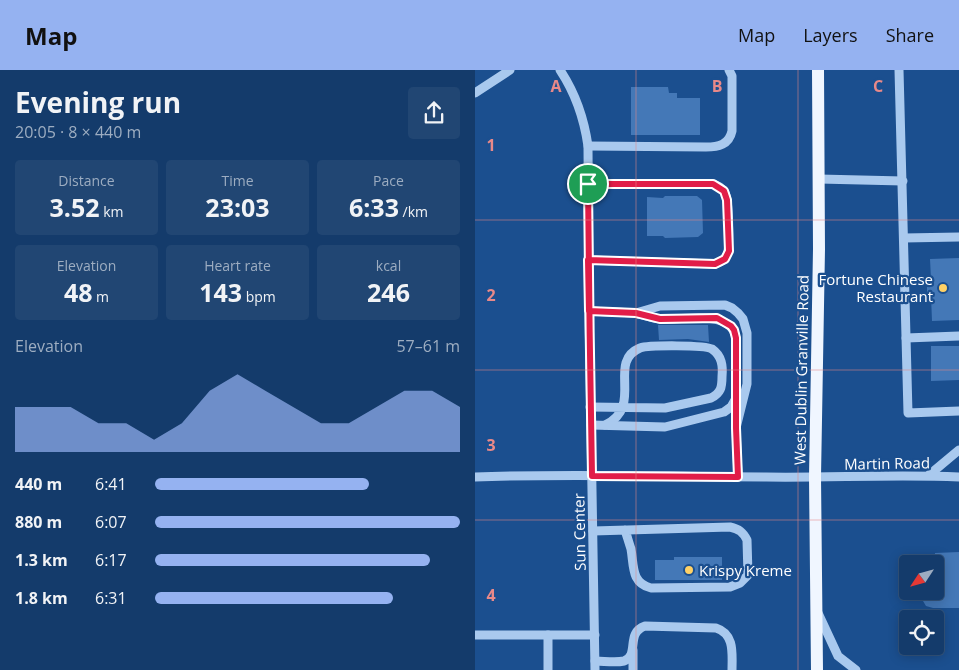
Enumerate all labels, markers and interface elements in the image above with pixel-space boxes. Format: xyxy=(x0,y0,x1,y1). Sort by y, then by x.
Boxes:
text: Map xyxy=(25,19,77,52)
text: Map xyxy=(738,23,775,47)
text: Layers xyxy=(803,23,858,47)
text: Share xyxy=(886,23,934,47)
text: A xyxy=(550,75,562,97)
text: B xyxy=(712,75,722,97)
text: C xyxy=(873,75,883,97)
text: Evening run xyxy=(15,83,181,121)
button: share xyxy=(408,87,460,139)
text: 20:05 · 8 × 440 m xyxy=(15,121,141,143)
text: 1 xyxy=(486,134,496,156)
pin xyxy=(567,163,609,205)
icon: arrive xyxy=(574,170,602,198)
text: Distance xyxy=(58,171,115,190)
text: Time xyxy=(221,171,254,190)
text: Pace xyxy=(373,171,404,190)
text: 3.52 xyxy=(50,190,100,224)
text: 23:03 xyxy=(205,190,270,224)
text: 6:33 xyxy=(349,190,399,224)
text: km xyxy=(100,202,123,221)
text: /km xyxy=(399,202,428,221)
text: Elevation xyxy=(57,256,116,275)
text: Heart rate xyxy=(204,256,271,275)
text: kcal xyxy=(376,256,401,275)
place label: Fortune Chinese Restaurant xyxy=(818,269,933,306)
text: 48 xyxy=(64,275,92,309)
text: 143 xyxy=(199,275,242,309)
text: 246 xyxy=(367,275,410,309)
street label: West Dublin Granville Road xyxy=(789,275,813,465)
marker: Fortune Chinese Restaurant xyxy=(937,282,949,294)
text: 2 xyxy=(486,284,496,306)
text: m xyxy=(92,287,109,306)
text: bpm xyxy=(242,287,276,306)
text: Elevation xyxy=(15,335,83,357)
text: 57–61 m xyxy=(396,335,460,357)
text: 3 xyxy=(486,434,496,456)
street label: Martin Road xyxy=(844,452,930,474)
text: 440 m xyxy=(15,473,62,495)
text: 6:41 xyxy=(95,473,127,495)
street label: Sun Center xyxy=(568,493,590,571)
text: 880 m xyxy=(15,511,62,533)
text: 6:07 xyxy=(95,511,127,533)
text: 1.3 km xyxy=(15,549,68,571)
text: 6:17 xyxy=(95,549,127,571)
north arrow xyxy=(899,555,944,600)
map controls xyxy=(899,555,944,655)
place label: Krispy Kreme xyxy=(699,560,792,580)
marker: Krispy Kreme xyxy=(683,564,695,576)
text: 4 xyxy=(486,584,496,606)
text: 1.8 km xyxy=(15,587,68,609)
text: 6:31 xyxy=(95,587,127,609)
button: locate xyxy=(899,610,944,655)

